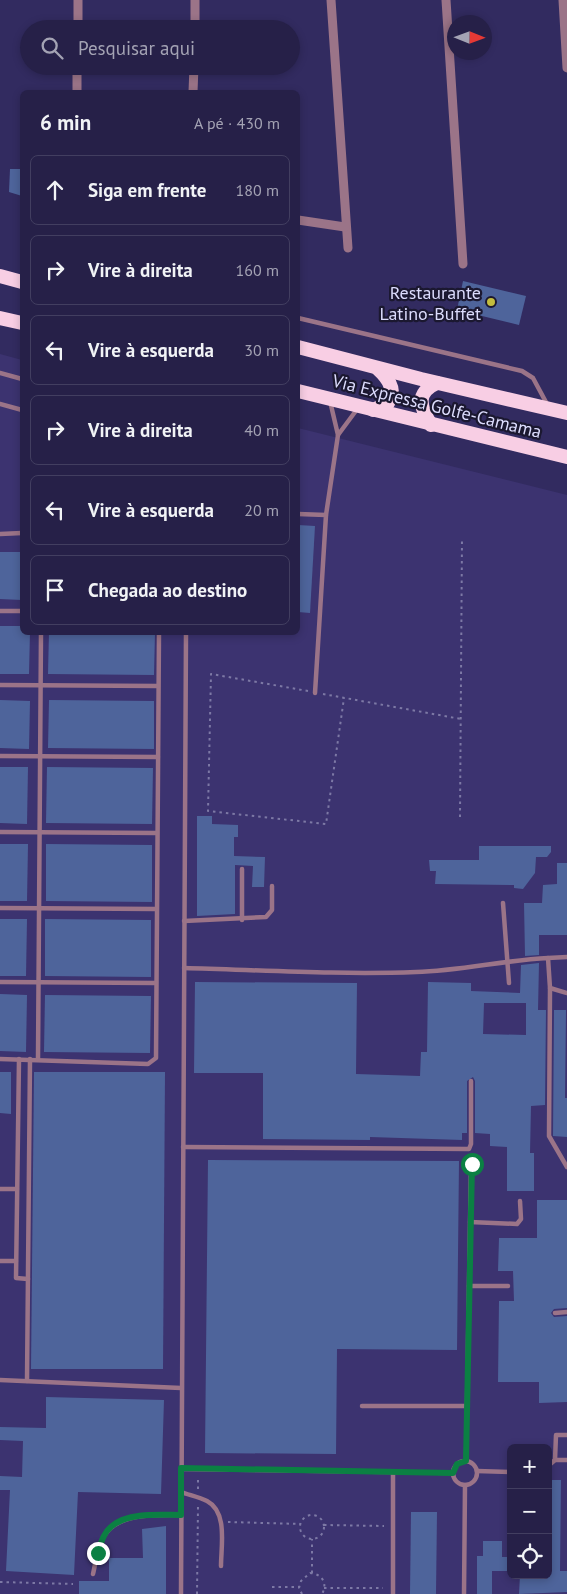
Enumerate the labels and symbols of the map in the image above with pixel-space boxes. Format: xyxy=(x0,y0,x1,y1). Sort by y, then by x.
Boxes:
north arrow xyxy=(447,15,492,60)
place label: Restaurante Latino-Buffet xyxy=(379,281,481,325)
marker: Restaurante Latino-Buffet xyxy=(485,296,497,308)
street label: Via Expressa Golfe-Camama xyxy=(329,369,544,443)
route start xyxy=(461,1153,484,1176)
route end xyxy=(87,1542,110,1565)

